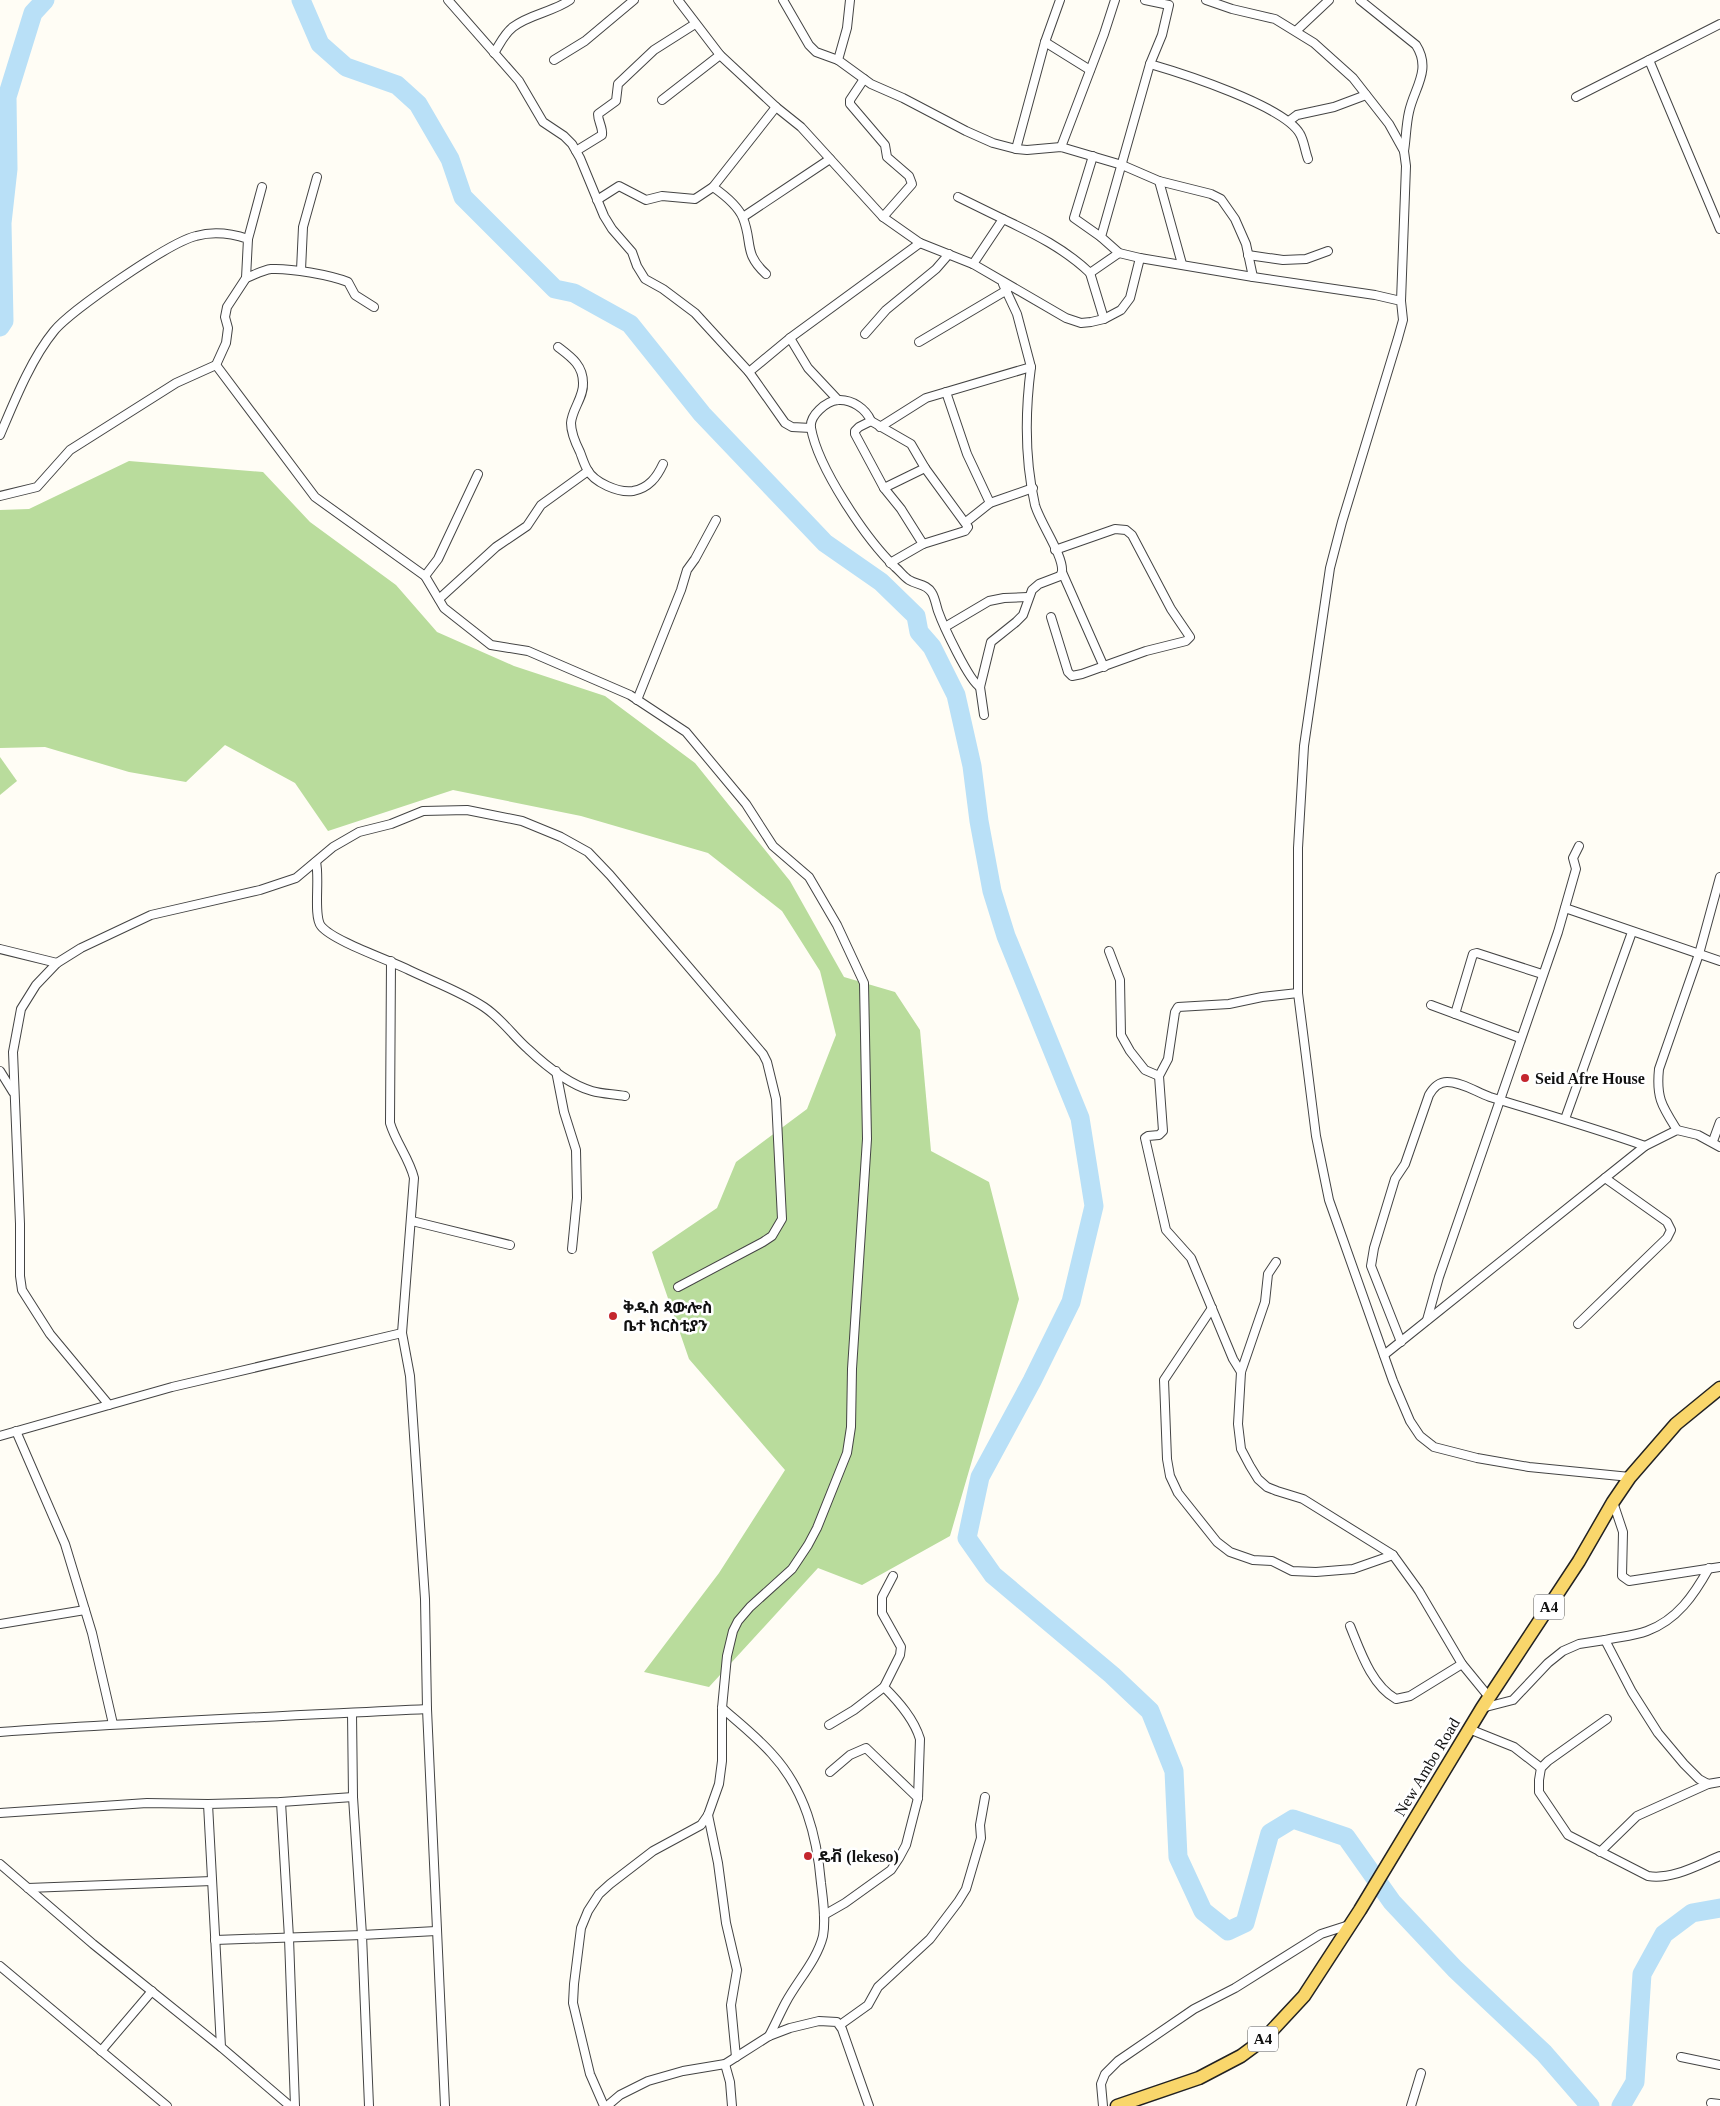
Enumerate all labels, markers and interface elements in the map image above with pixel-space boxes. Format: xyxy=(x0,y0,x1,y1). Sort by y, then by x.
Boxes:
place label: Seid Afre House xyxy=(1535,1070,1645,1087)
marker: Seid Afre House xyxy=(1519,1072,1531,1084)
place label: ቅዱስ ጳውሎስ ቤተ ክርስቲያን xyxy=(623,1299,713,1334)
marker: ቅዱስ ጳውሎስ ቤተ ክርስቲያን xyxy=(607,1310,619,1322)
road number: A4 xyxy=(1534,1594,1564,1620)
street label: New Ambo Road xyxy=(1391,1715,1463,1819)
place label: ዴቭ (lekeso) xyxy=(818,1848,899,1866)
marker: ዴቭ (lekeso) xyxy=(802,1850,814,1862)
road number: A4 xyxy=(1248,2026,1278,2052)

